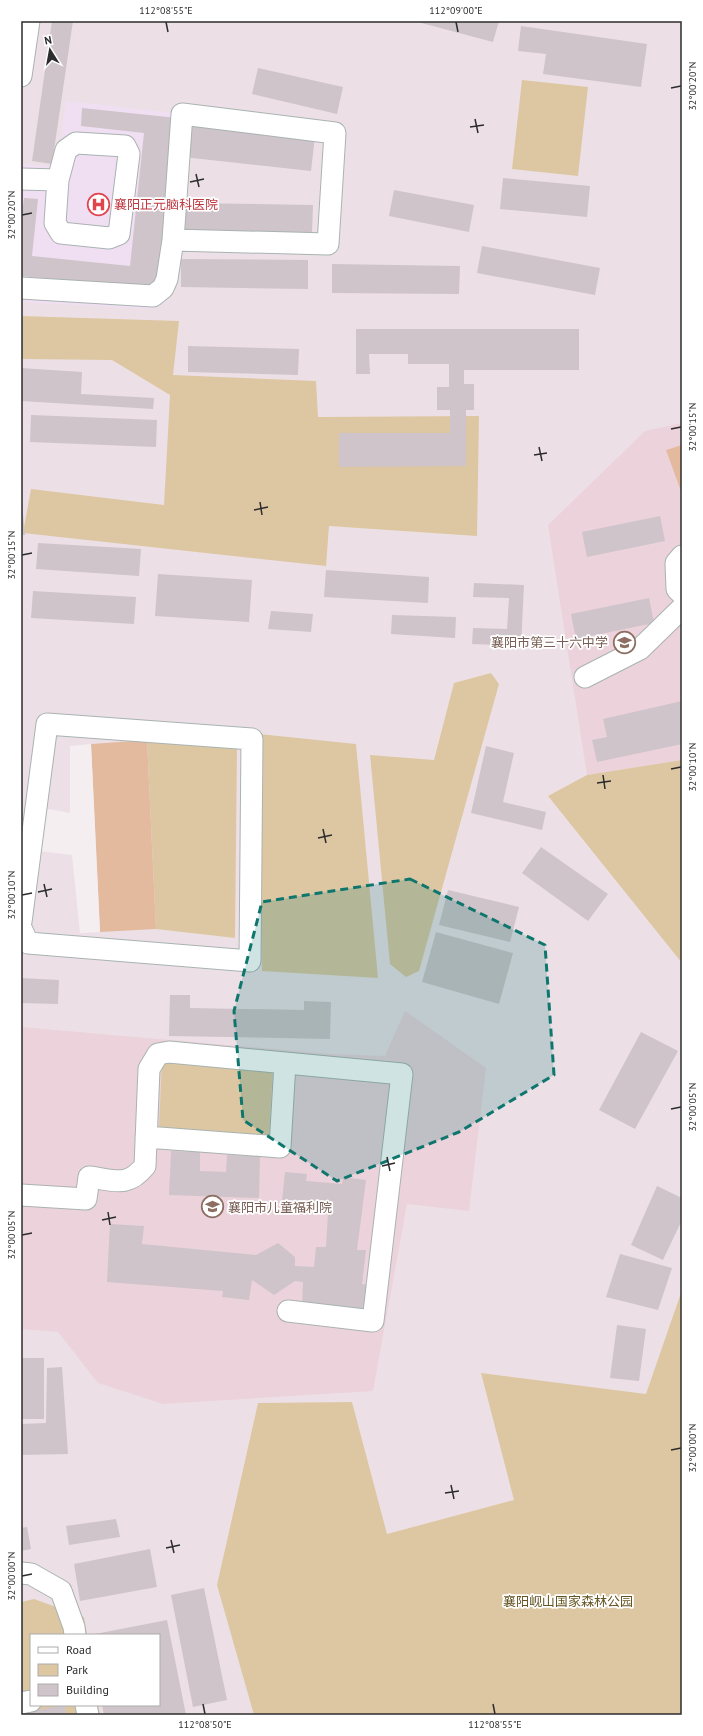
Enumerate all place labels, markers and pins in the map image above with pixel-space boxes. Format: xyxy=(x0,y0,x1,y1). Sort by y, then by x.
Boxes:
hospital icon: 襄阳正元脑科医院 xyxy=(85,191,111,217)
place label: 襄阳正元脑科医院 xyxy=(114,196,218,213)
school or university icon: 襄阳市第三十六中学 xyxy=(611,629,637,655)
place label: 襄阳市第三十六中学 xyxy=(491,634,608,651)
school or university icon: 襄阳市儿童福利院 xyxy=(200,1194,226,1220)
place label: 襄阳市儿童福利院 xyxy=(228,1199,332,1216)

